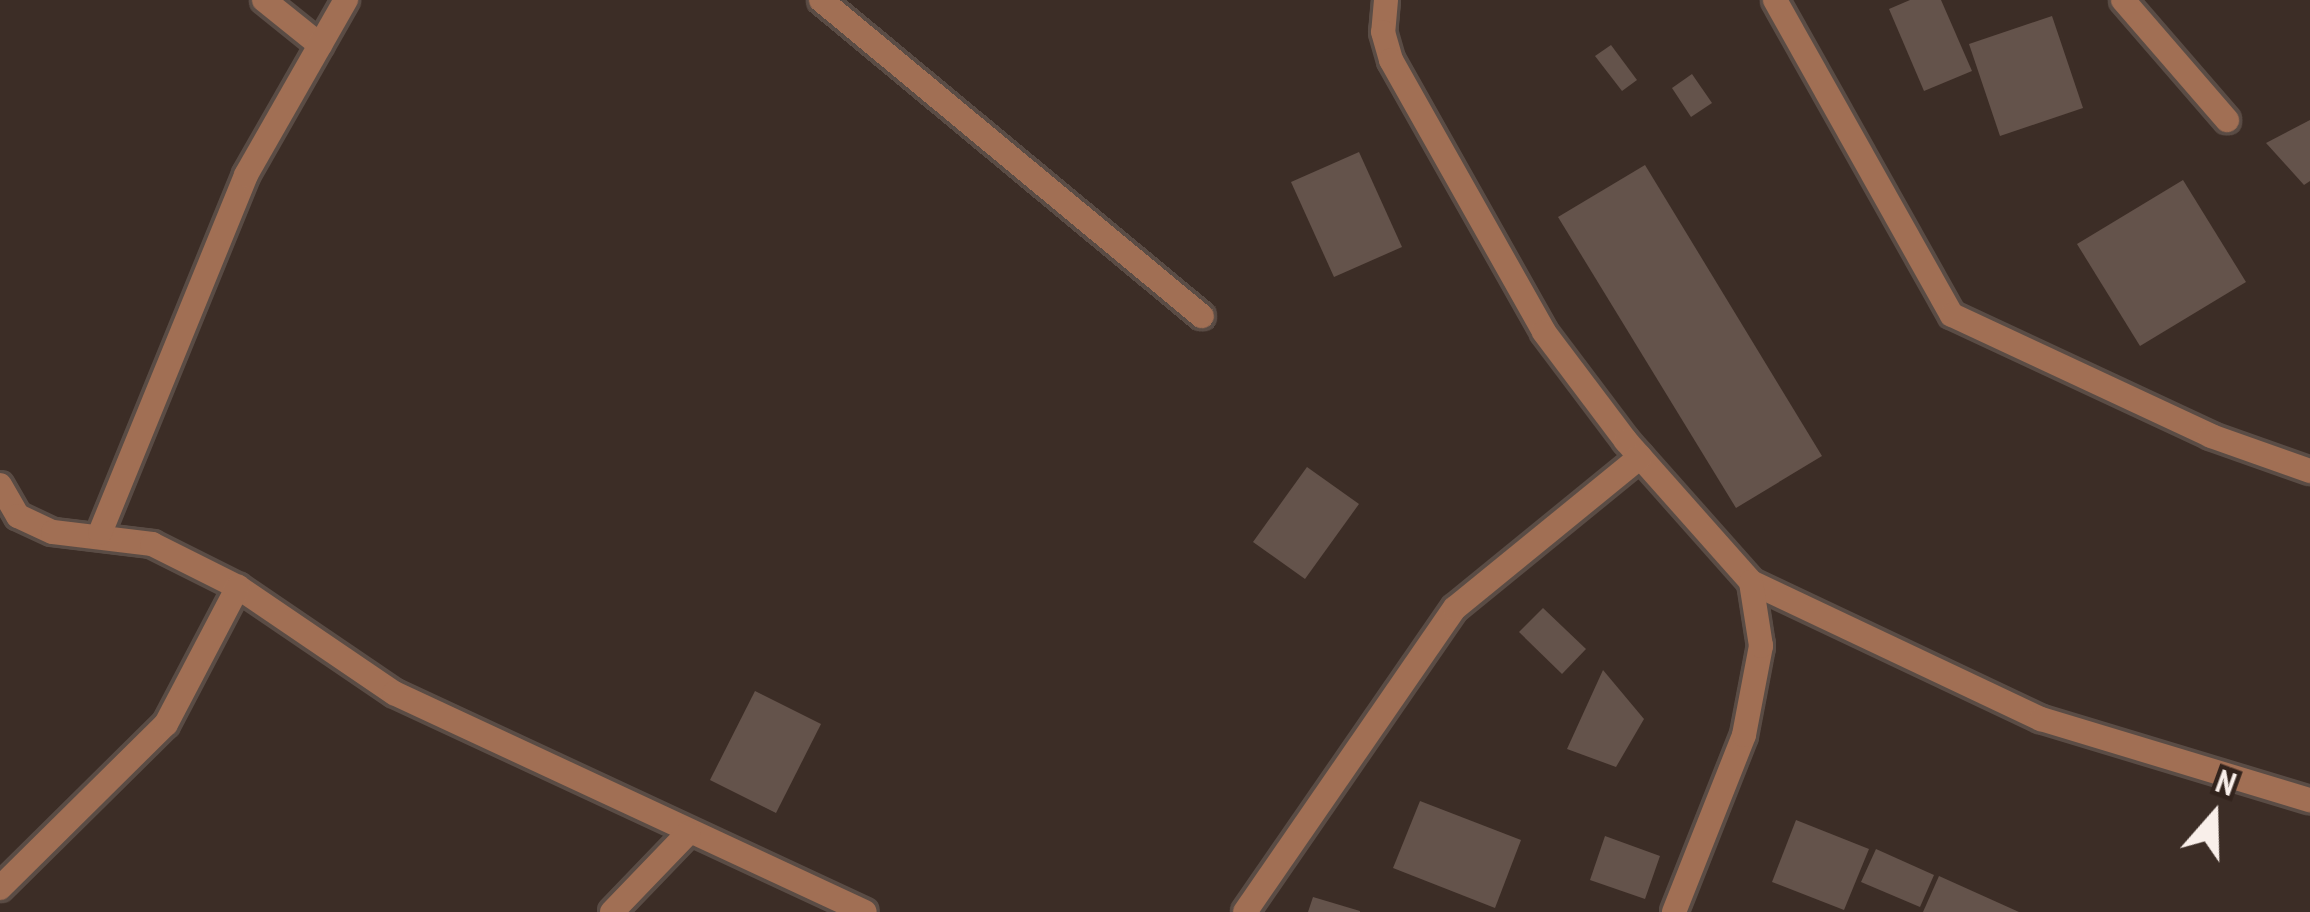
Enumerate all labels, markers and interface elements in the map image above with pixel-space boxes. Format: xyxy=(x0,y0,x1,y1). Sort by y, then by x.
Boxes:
north arrow xyxy=(2154,756,2274,876)
text: N xyxy=(2211,758,2242,805)

